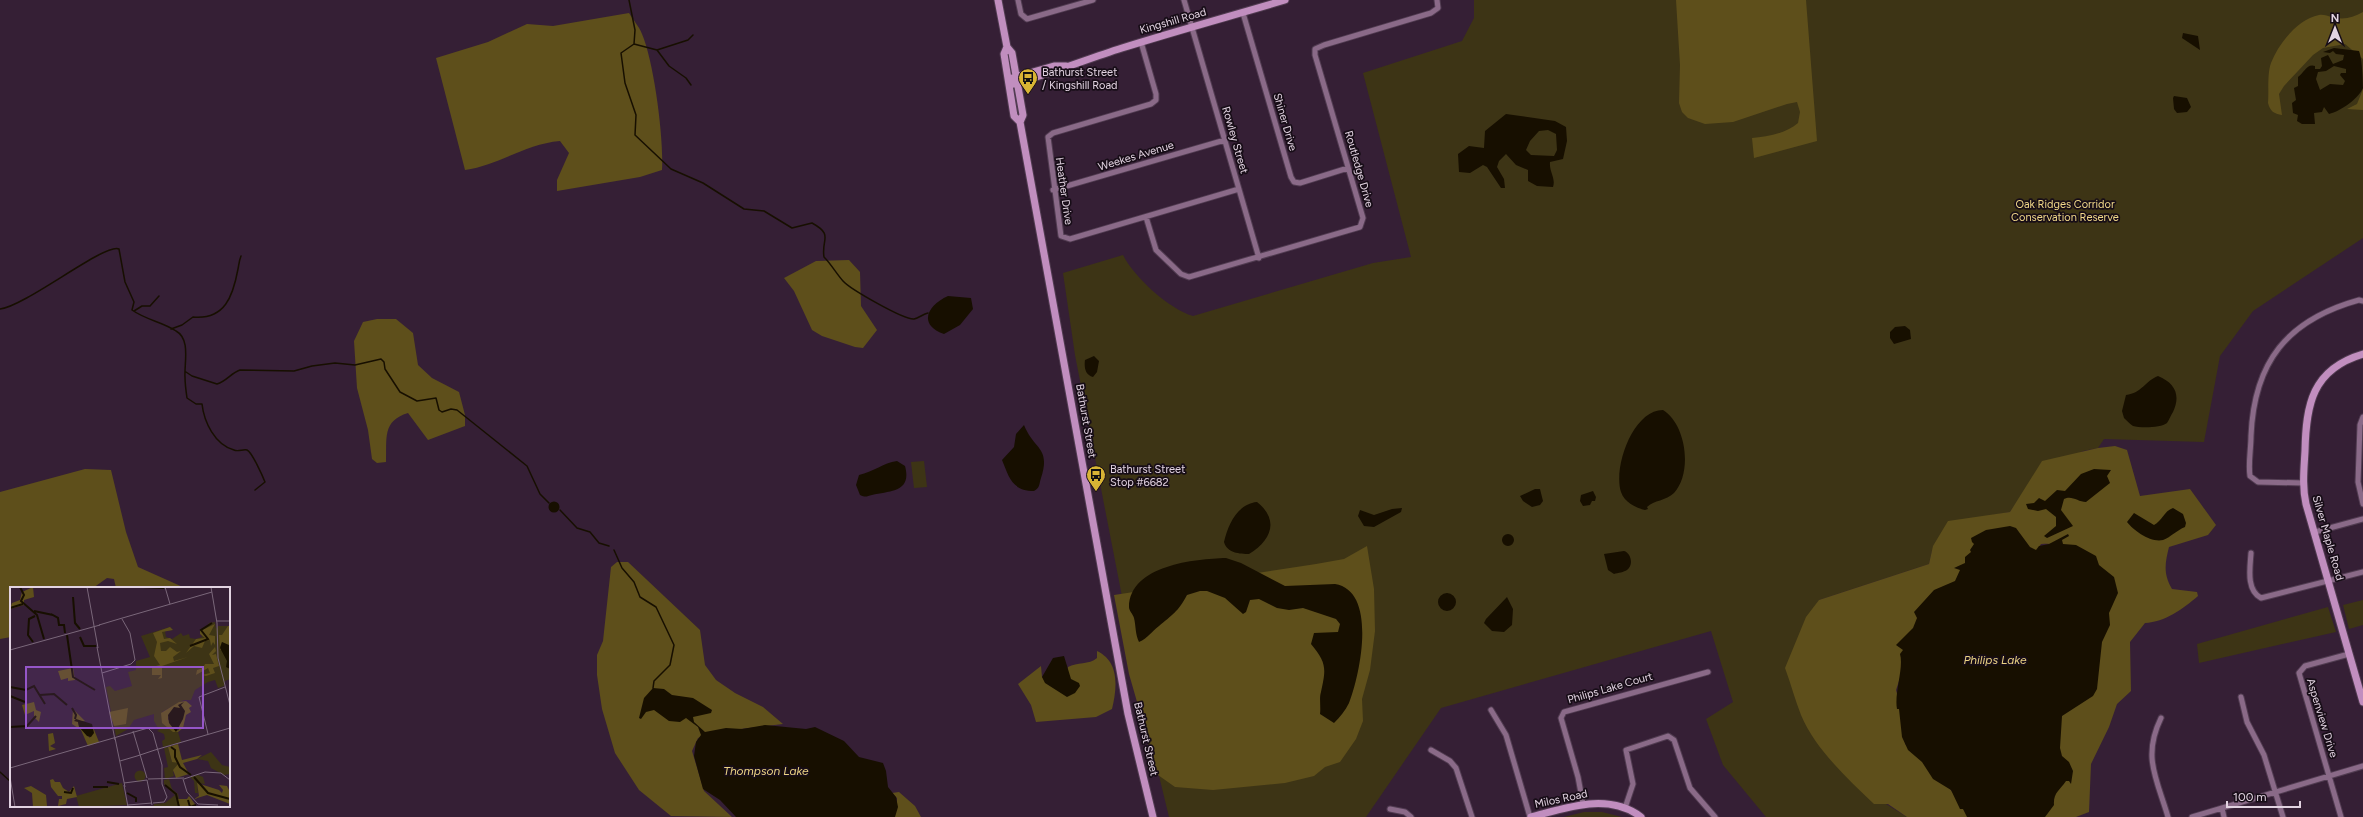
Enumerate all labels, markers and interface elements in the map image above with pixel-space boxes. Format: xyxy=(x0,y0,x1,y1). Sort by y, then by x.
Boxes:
street label: Kingshill Road xyxy=(1138,5,1208,37)
north arrow xyxy=(2315,8,2355,48)
text: N xyxy=(2331,12,2339,25)
place label: Bathurst Street / Kingshill Road xyxy=(1042,66,1118,92)
bus stop icon: Bathurst Street / Kingshill Road xyxy=(1017,67,1039,95)
street label: Shiner Drive xyxy=(1271,92,1299,152)
street label: Rowley Street xyxy=(1219,105,1251,175)
street label: Routledge Drive xyxy=(1342,129,1376,209)
street label: Weekes Avenue xyxy=(1097,138,1175,174)
street label: Heather Drive xyxy=(1053,156,1075,226)
park label: Oak Ridges Corridor Conservation Reserve xyxy=(2011,198,2119,224)
street label: Bathurst Street xyxy=(1073,383,1099,459)
place label: Bathurst Street Stop #6682 xyxy=(1110,463,1185,489)
bus stop icon: Bathurst Street Stop #6682 xyxy=(1085,464,1107,492)
street label: Silver Maple Road xyxy=(2310,494,2346,582)
inset map xyxy=(10,587,230,807)
water label: Philips Lake xyxy=(1963,653,2027,667)
street label: Philips Lake Court xyxy=(1566,670,1654,706)
street label: Aspenview Drive xyxy=(2304,677,2340,759)
street label: Bathurst Street xyxy=(1131,701,1161,777)
water label: Thompson Lake xyxy=(723,764,809,778)
scale bar xyxy=(2227,783,2300,809)
street label: Milos Road xyxy=(1533,787,1589,811)
text: 100 m xyxy=(2233,790,2267,804)

